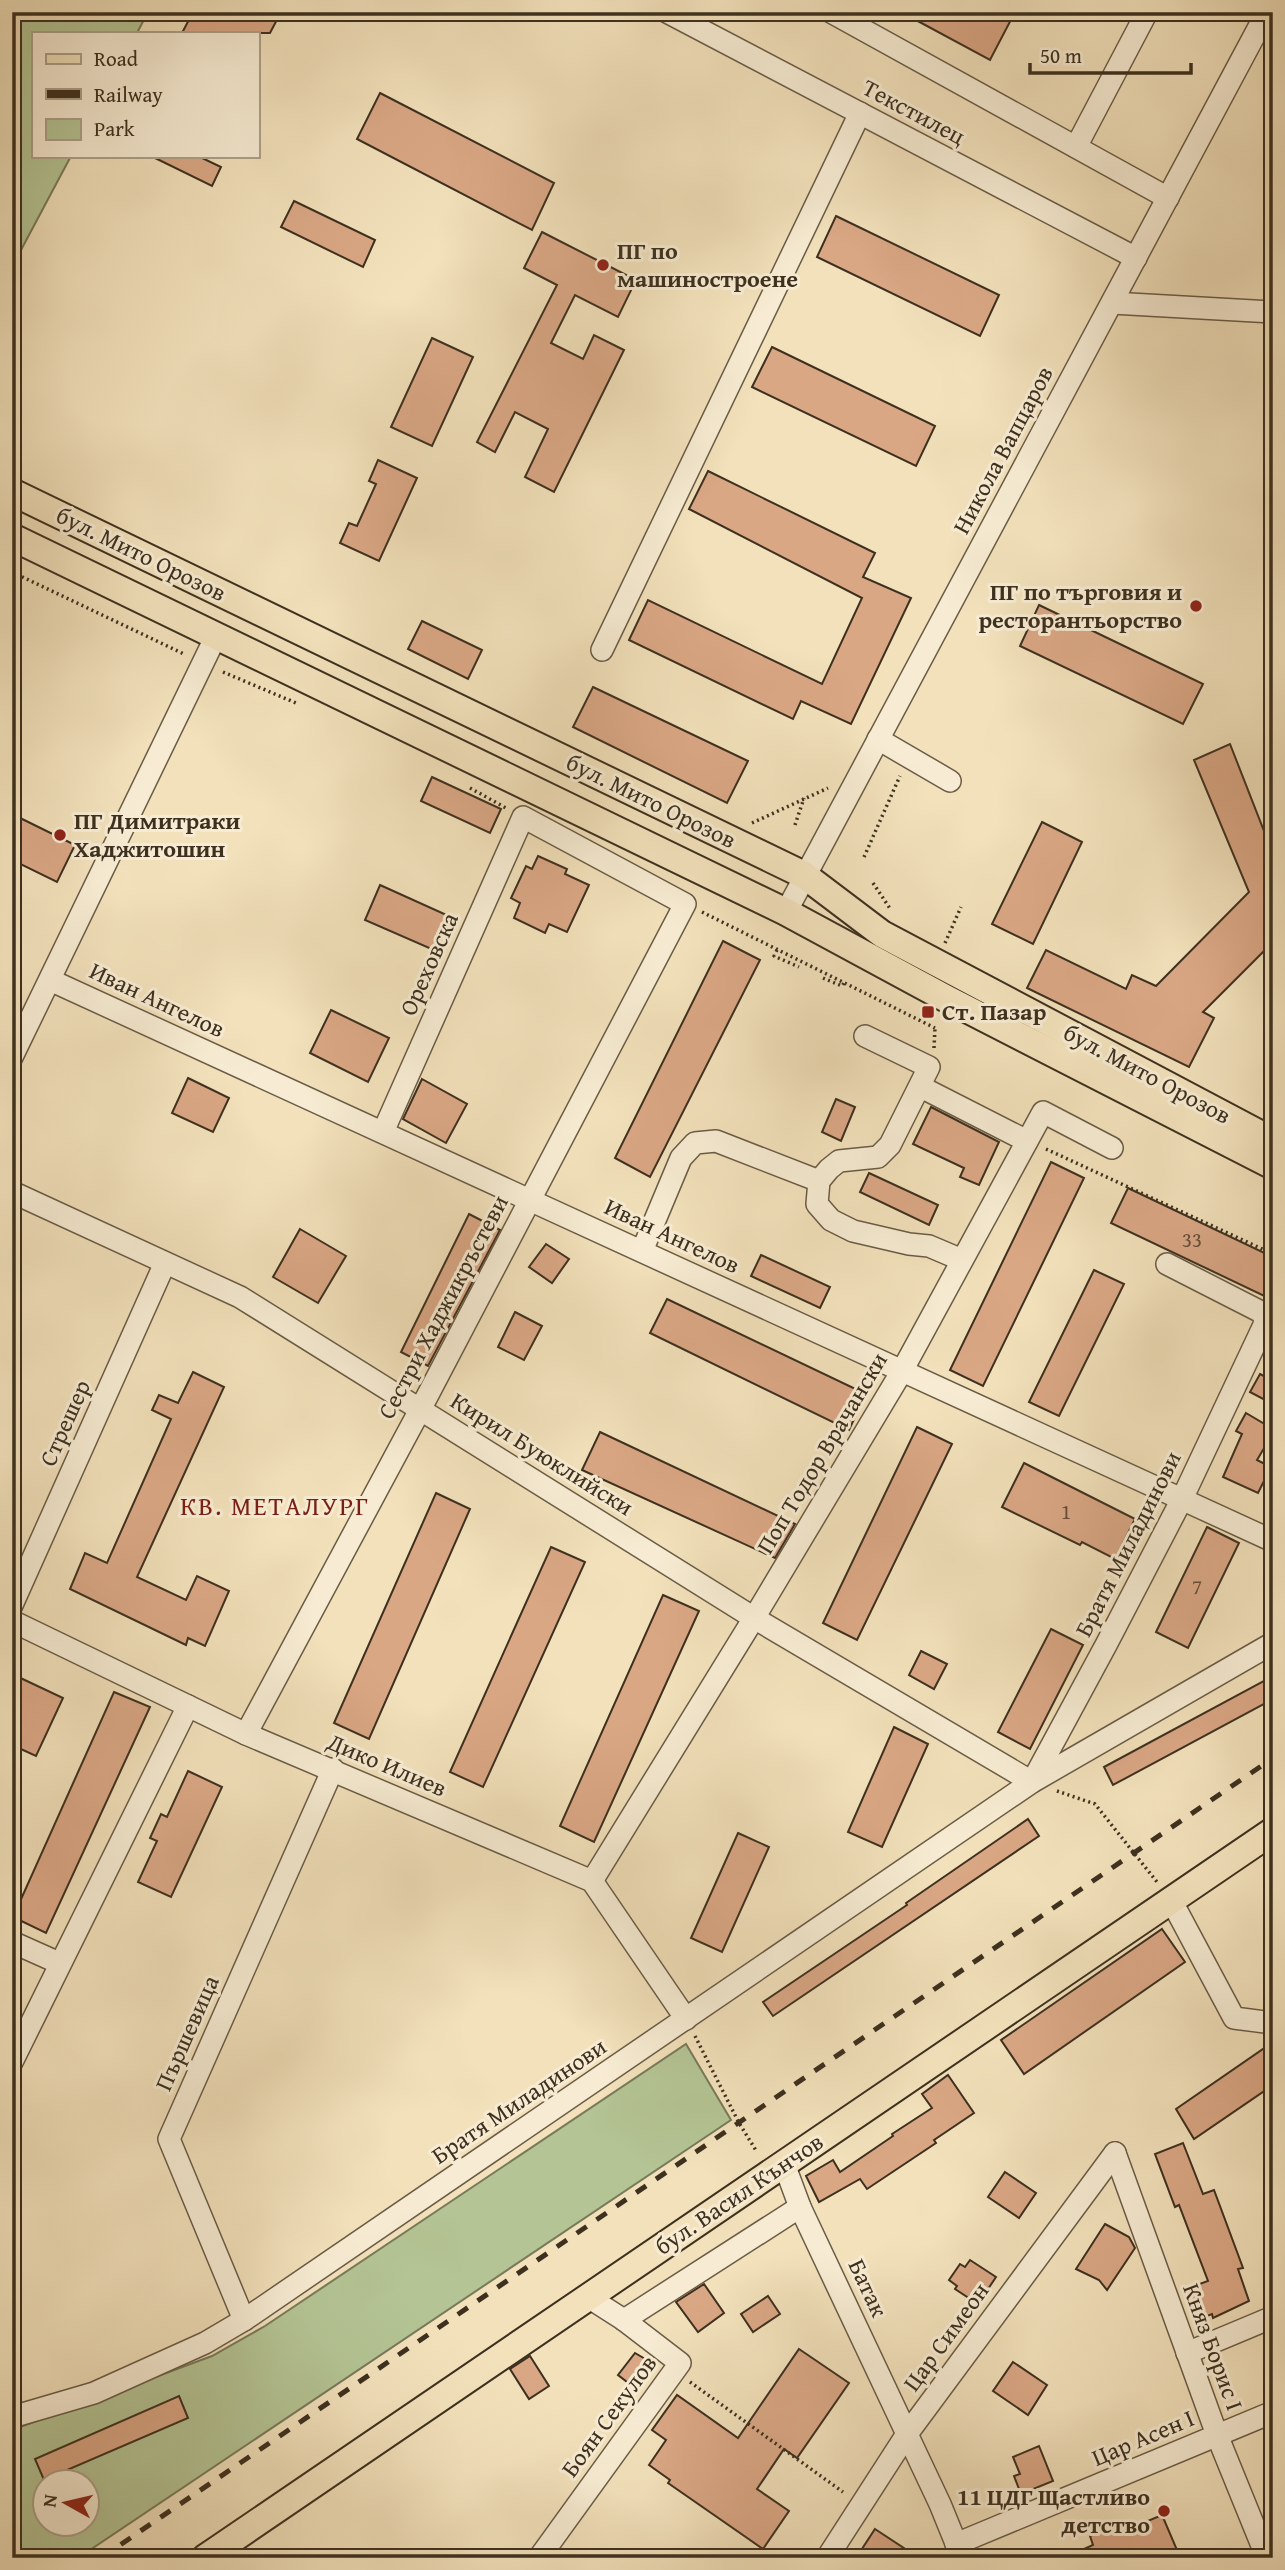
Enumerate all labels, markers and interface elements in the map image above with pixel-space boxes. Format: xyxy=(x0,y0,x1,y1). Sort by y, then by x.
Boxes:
legend xyxy=(32,32,259,158)
scale bar xyxy=(1030,32,1190,76)
text: 50 m xyxy=(1040,40,1082,71)
text: Road xyxy=(94,43,139,74)
street label: Текстилец xyxy=(857,70,972,153)
text: Railway xyxy=(94,79,163,110)
text: Park xyxy=(94,113,135,144)
place label: ПГ по машиностроене xyxy=(617,233,798,296)
marker: ПГ по машиностроене xyxy=(595,257,611,273)
street label: Никола Вапцаров xyxy=(944,360,1062,540)
street label: бул. Мито Орозов xyxy=(50,497,232,610)
place label: ПГ по търговия и ресторантьорство xyxy=(978,574,1182,637)
marker: ПГ по търговия и ресторантьорство xyxy=(1188,598,1204,614)
street label: бул. Мито Орозов xyxy=(560,744,742,857)
place label: ПГ Димитраки Хаджитошин xyxy=(74,803,240,866)
marker: ПГ Димитраки Хаджитошин xyxy=(52,827,68,843)
street label: Ореховска xyxy=(390,906,467,1021)
street label: Иван Ангелов xyxy=(84,953,231,1046)
place label: Ст. Пазар xyxy=(942,994,1046,1029)
marker: Ст. Пазар xyxy=(920,1004,936,1020)
street label: бул. Мито Орозов xyxy=(1057,1015,1237,1132)
street label: Сестри Хаджикръстеви xyxy=(369,1188,517,1425)
street label: Иван Ангелов xyxy=(599,1189,746,1282)
house number: 33 xyxy=(1182,1224,1202,1255)
street label: Поп Тодор Врачански xyxy=(747,1345,896,1560)
street label: Стрешер xyxy=(30,1374,99,1472)
street label: Кирил Буюклийски xyxy=(444,1383,640,1524)
street label: Братя Миладинови xyxy=(1066,1445,1190,1643)
district label: КВ. МЕТАЛУРГ xyxy=(180,1486,370,1525)
house number: 1 xyxy=(1061,1496,1071,1527)
house number: 7 xyxy=(1192,1571,1202,1602)
street label: Дико Илиев xyxy=(321,1723,452,1805)
street label: Пършевица xyxy=(146,1969,228,2096)
street label: Братя Миладинови xyxy=(424,2029,613,2172)
street label: бул. Васил Кънчов xyxy=(647,2124,830,2263)
street label: Батак xyxy=(840,2253,897,2323)
street label: Цар Симеон xyxy=(894,2275,997,2398)
street label: Княз Борис I xyxy=(1174,2278,1253,2415)
street label: Боян Секулов xyxy=(552,2347,665,2484)
street label: Цар Асен I xyxy=(1086,2400,1199,2475)
north arrow xyxy=(32,2468,102,2538)
place label: 11 ЦДГ Щастливо детство xyxy=(957,2479,1150,2542)
text: N xyxy=(34,2492,64,2509)
marker: 11 ЦДГ Щастливо детство xyxy=(1156,2503,1172,2519)

